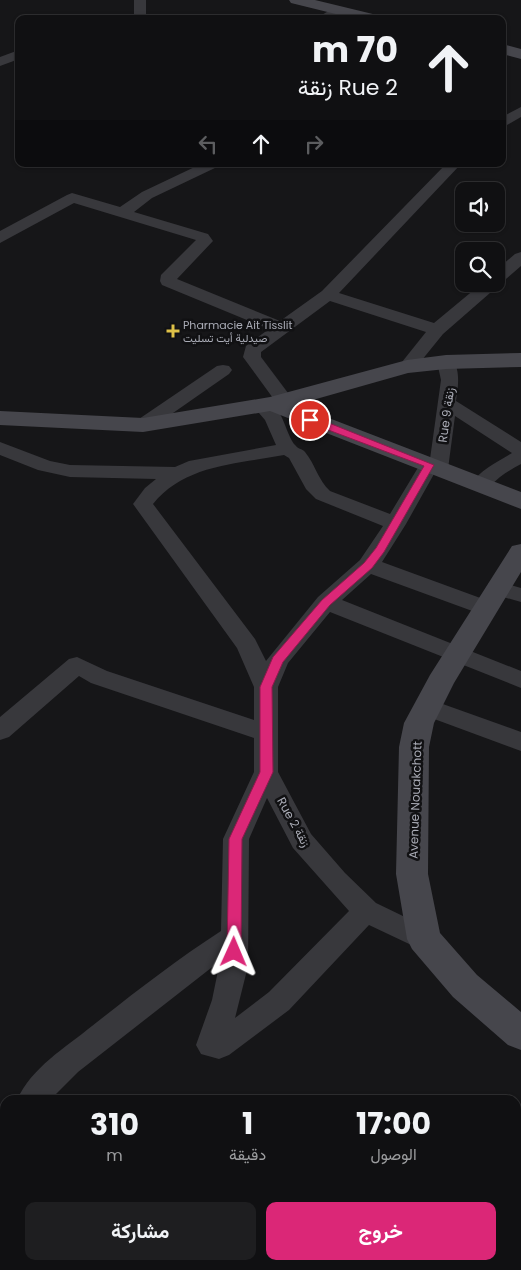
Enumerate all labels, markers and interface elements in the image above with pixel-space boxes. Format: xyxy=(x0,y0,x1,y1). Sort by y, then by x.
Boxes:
text: 70 m xyxy=(312,25,398,74)
icon: ahead xyxy=(416,35,481,100)
text: Rue 2 زنقة xyxy=(298,72,398,103)
icon: left xyxy=(194,130,222,158)
icon: ahead xyxy=(247,130,275,158)
icon: right xyxy=(300,130,328,158)
map controls xyxy=(455,182,505,292)
button: sound xyxy=(455,182,505,232)
button: search xyxy=(455,242,505,292)
place label: Pharmacie Ait Tisslit صيدلية أيت تسليت xyxy=(183,317,292,346)
marker: Pharmacie Ait Tisslit صيدلية أيت تسليت xyxy=(167,325,179,337)
street label: Rue 9 زنقة xyxy=(434,386,458,444)
pin xyxy=(289,399,331,441)
icon: arrive xyxy=(296,406,324,434)
street label: Avenue Nouakchott xyxy=(404,741,426,859)
street label: Rue 2 زنقة xyxy=(273,794,315,850)
position arrow xyxy=(207,925,259,977)
text: 1 xyxy=(242,1102,253,1145)
text: 17:00 xyxy=(356,1102,431,1145)
text: 310 xyxy=(90,1103,139,1146)
text: دقيقة xyxy=(229,1143,266,1166)
text: الوصول xyxy=(370,1143,417,1166)
text: m xyxy=(106,1144,123,1167)
button: مشاركة xyxy=(25,1202,256,1260)
button: خروج xyxy=(266,1202,496,1260)

